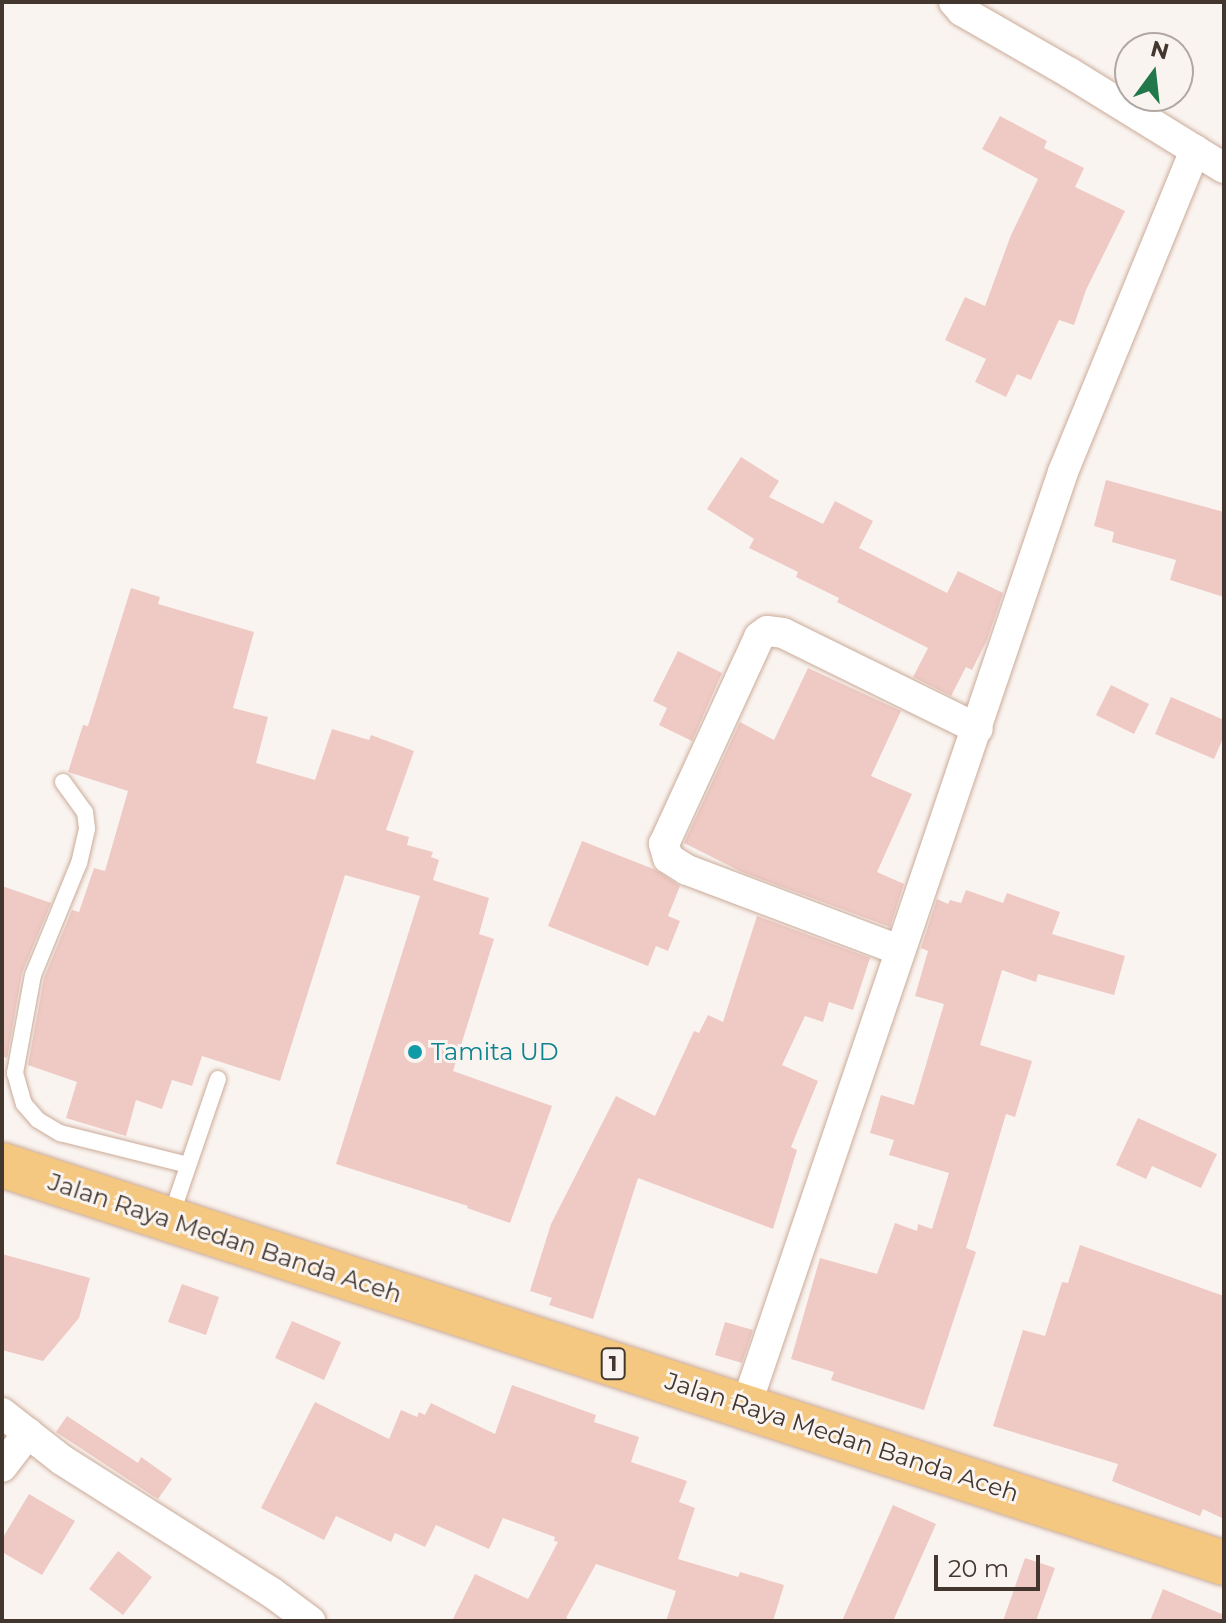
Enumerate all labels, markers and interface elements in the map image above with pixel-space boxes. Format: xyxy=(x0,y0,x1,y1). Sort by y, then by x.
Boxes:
north arrow xyxy=(1114,32,1194,112)
text: N xyxy=(1148,35,1172,66)
place label: Tamita UD xyxy=(431,1038,558,1066)
marker: Tamita UD xyxy=(406,1043,424,1061)
street label: Jalan Raya Medan Banda Aceh xyxy=(45,1167,405,1309)
road number: 1 xyxy=(599,1346,627,1382)
street label: Jalan Raya Medan Banda Aceh xyxy=(662,1366,1022,1508)
scale bar xyxy=(938,1539,1044,1589)
text: 20 m xyxy=(948,1554,1009,1583)

